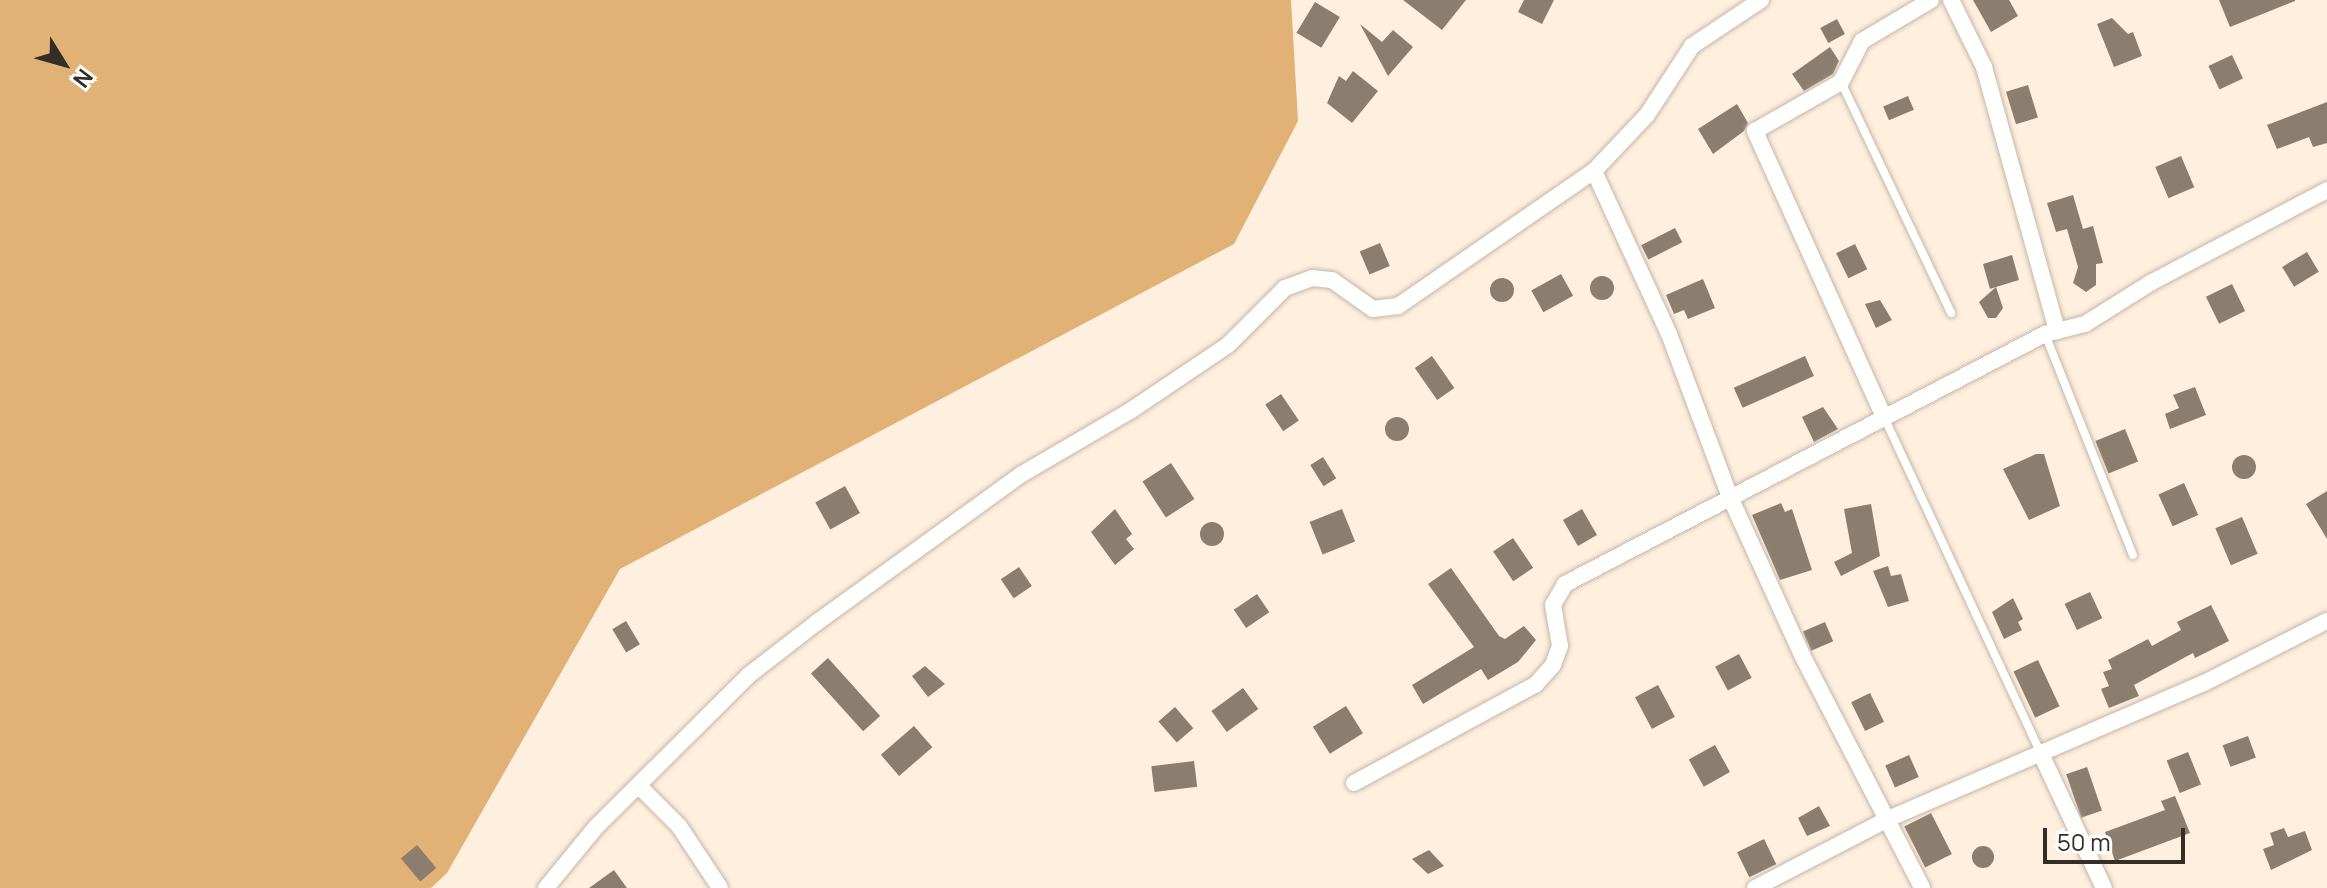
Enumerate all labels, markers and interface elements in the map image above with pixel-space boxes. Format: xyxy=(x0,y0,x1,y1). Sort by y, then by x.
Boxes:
north arrow xyxy=(24,24,104,104)
text: N xyxy=(66,63,100,94)
scale bar xyxy=(2047,812,2189,862)
text: 50 m xyxy=(2057,825,2111,858)

